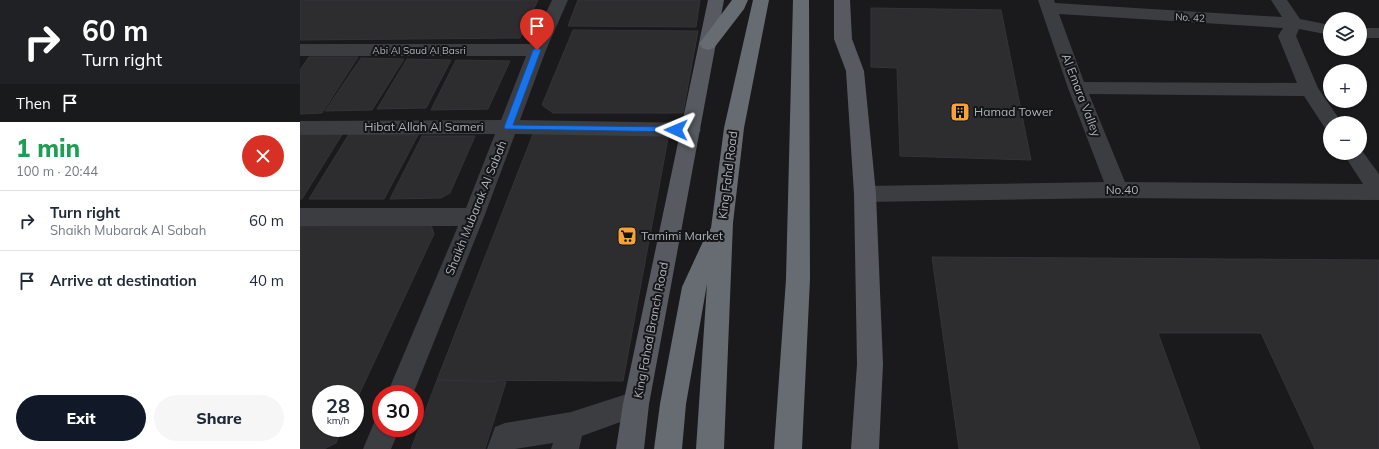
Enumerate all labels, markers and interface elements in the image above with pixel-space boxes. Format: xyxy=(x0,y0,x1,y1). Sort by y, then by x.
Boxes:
pin xyxy=(520,9,554,50)
street label: No. 42 xyxy=(1175,10,1205,25)
map controls xyxy=(1323,12,1367,160)
button: layers xyxy=(1323,12,1367,56)
text: 60 m xyxy=(82,13,148,48)
icon: arrive xyxy=(526,15,548,37)
icon: right xyxy=(16,16,68,68)
street label: Abi Al Saud Al Basri xyxy=(372,44,466,57)
text: Turn right xyxy=(82,48,162,71)
street label: Al Emara Valley xyxy=(1059,51,1104,139)
button: + xyxy=(1323,64,1367,108)
icon: arrive xyxy=(59,92,81,114)
text: Then xyxy=(16,94,51,113)
building icon: Hamad Tower xyxy=(949,101,971,123)
place label: Hamad Tower xyxy=(974,104,1053,119)
position arrow xyxy=(655,109,697,151)
button: − xyxy=(1323,116,1367,160)
street label: Hibat Allah Al Sameri xyxy=(364,119,484,134)
street label: King Fahd Road xyxy=(715,130,740,220)
text: 1 min xyxy=(16,133,80,163)
button: close xyxy=(242,135,284,177)
street label: Shaikh Mubarak Al Sabah xyxy=(442,138,510,278)
text: 100 m · 20:44 xyxy=(16,163,98,179)
street label: No.40 xyxy=(1106,182,1138,197)
text: Turn right xyxy=(50,203,120,222)
icon: right xyxy=(16,210,38,232)
text: 60 m xyxy=(249,211,284,230)
text: Shaikh Mubarak Al Sabah xyxy=(50,222,206,238)
supermarket icon: Tamimi Market xyxy=(616,225,638,247)
place label: Tamimi Market xyxy=(641,228,723,243)
street label: King Fahad Branch Road xyxy=(630,261,671,399)
icon: arrive xyxy=(16,270,38,292)
text: Arrive at destination xyxy=(50,271,197,290)
text: 40 m xyxy=(249,271,284,290)
speed limit sign: 30 xyxy=(372,385,424,437)
text: 28 xyxy=(326,393,350,418)
button: Exit xyxy=(16,395,146,441)
button: Share xyxy=(154,395,284,441)
text: km/h xyxy=(327,414,349,427)

